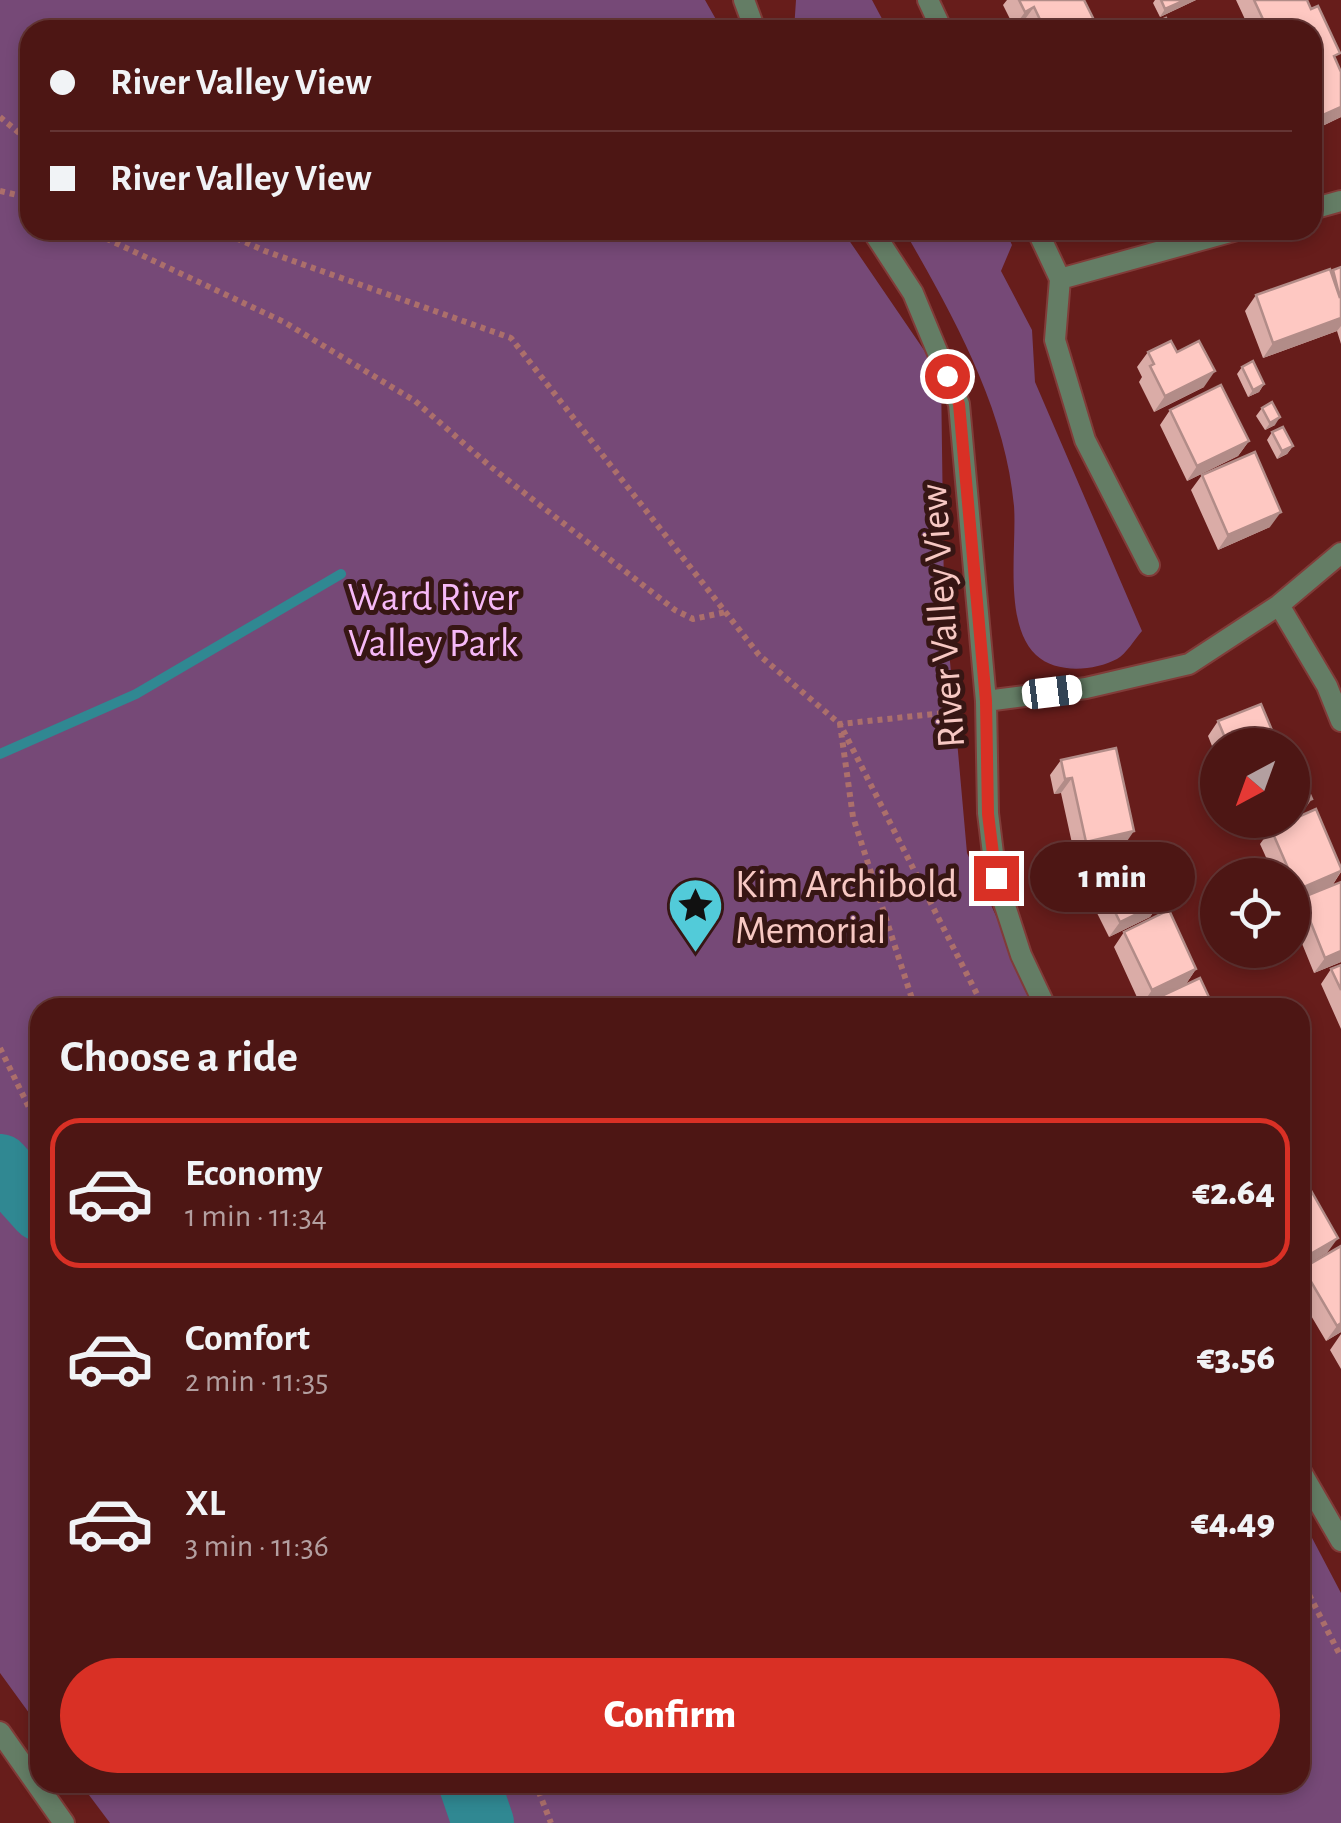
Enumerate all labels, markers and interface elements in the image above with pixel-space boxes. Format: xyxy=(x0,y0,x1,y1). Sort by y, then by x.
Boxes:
text: River Valley View xyxy=(110,64,371,102)
text: River Valley View xyxy=(110,160,371,198)
route start xyxy=(925,354,970,399)
street label: River Valley View xyxy=(914,482,972,749)
park label: Ward River Valley Park xyxy=(347,578,519,664)
car xyxy=(1020,673,1084,711)
north arrow xyxy=(1200,728,1310,838)
map controls xyxy=(1200,728,1310,968)
callout: 1 min xyxy=(1031,843,1196,913)
route end xyxy=(974,856,1019,901)
button: locate xyxy=(1200,858,1310,968)
text: 1 min xyxy=(1078,861,1147,893)
place label: Kim Archibold Memorial xyxy=(735,865,957,951)
place icon: Kim Archibold Memorial xyxy=(666,876,726,955)
text: Choose a ride xyxy=(60,1035,298,1080)
icon: car xyxy=(65,1148,155,1238)
text: Economy xyxy=(185,1155,323,1193)
text: €2.64 xyxy=(1193,1174,1275,1212)
text: 1 min · 11:34 xyxy=(185,1200,327,1232)
icon: car xyxy=(65,1313,155,1403)
text: Comfort xyxy=(185,1320,310,1358)
text: €3.56 xyxy=(1197,1339,1275,1377)
text: 2 min · 11:35 xyxy=(185,1365,329,1397)
icon: car xyxy=(65,1478,155,1568)
text: XL xyxy=(185,1485,225,1523)
text: €4.49 xyxy=(1191,1504,1275,1542)
text: 3 min · 11:36 xyxy=(185,1530,329,1562)
button: Confirm xyxy=(60,1658,1280,1773)

